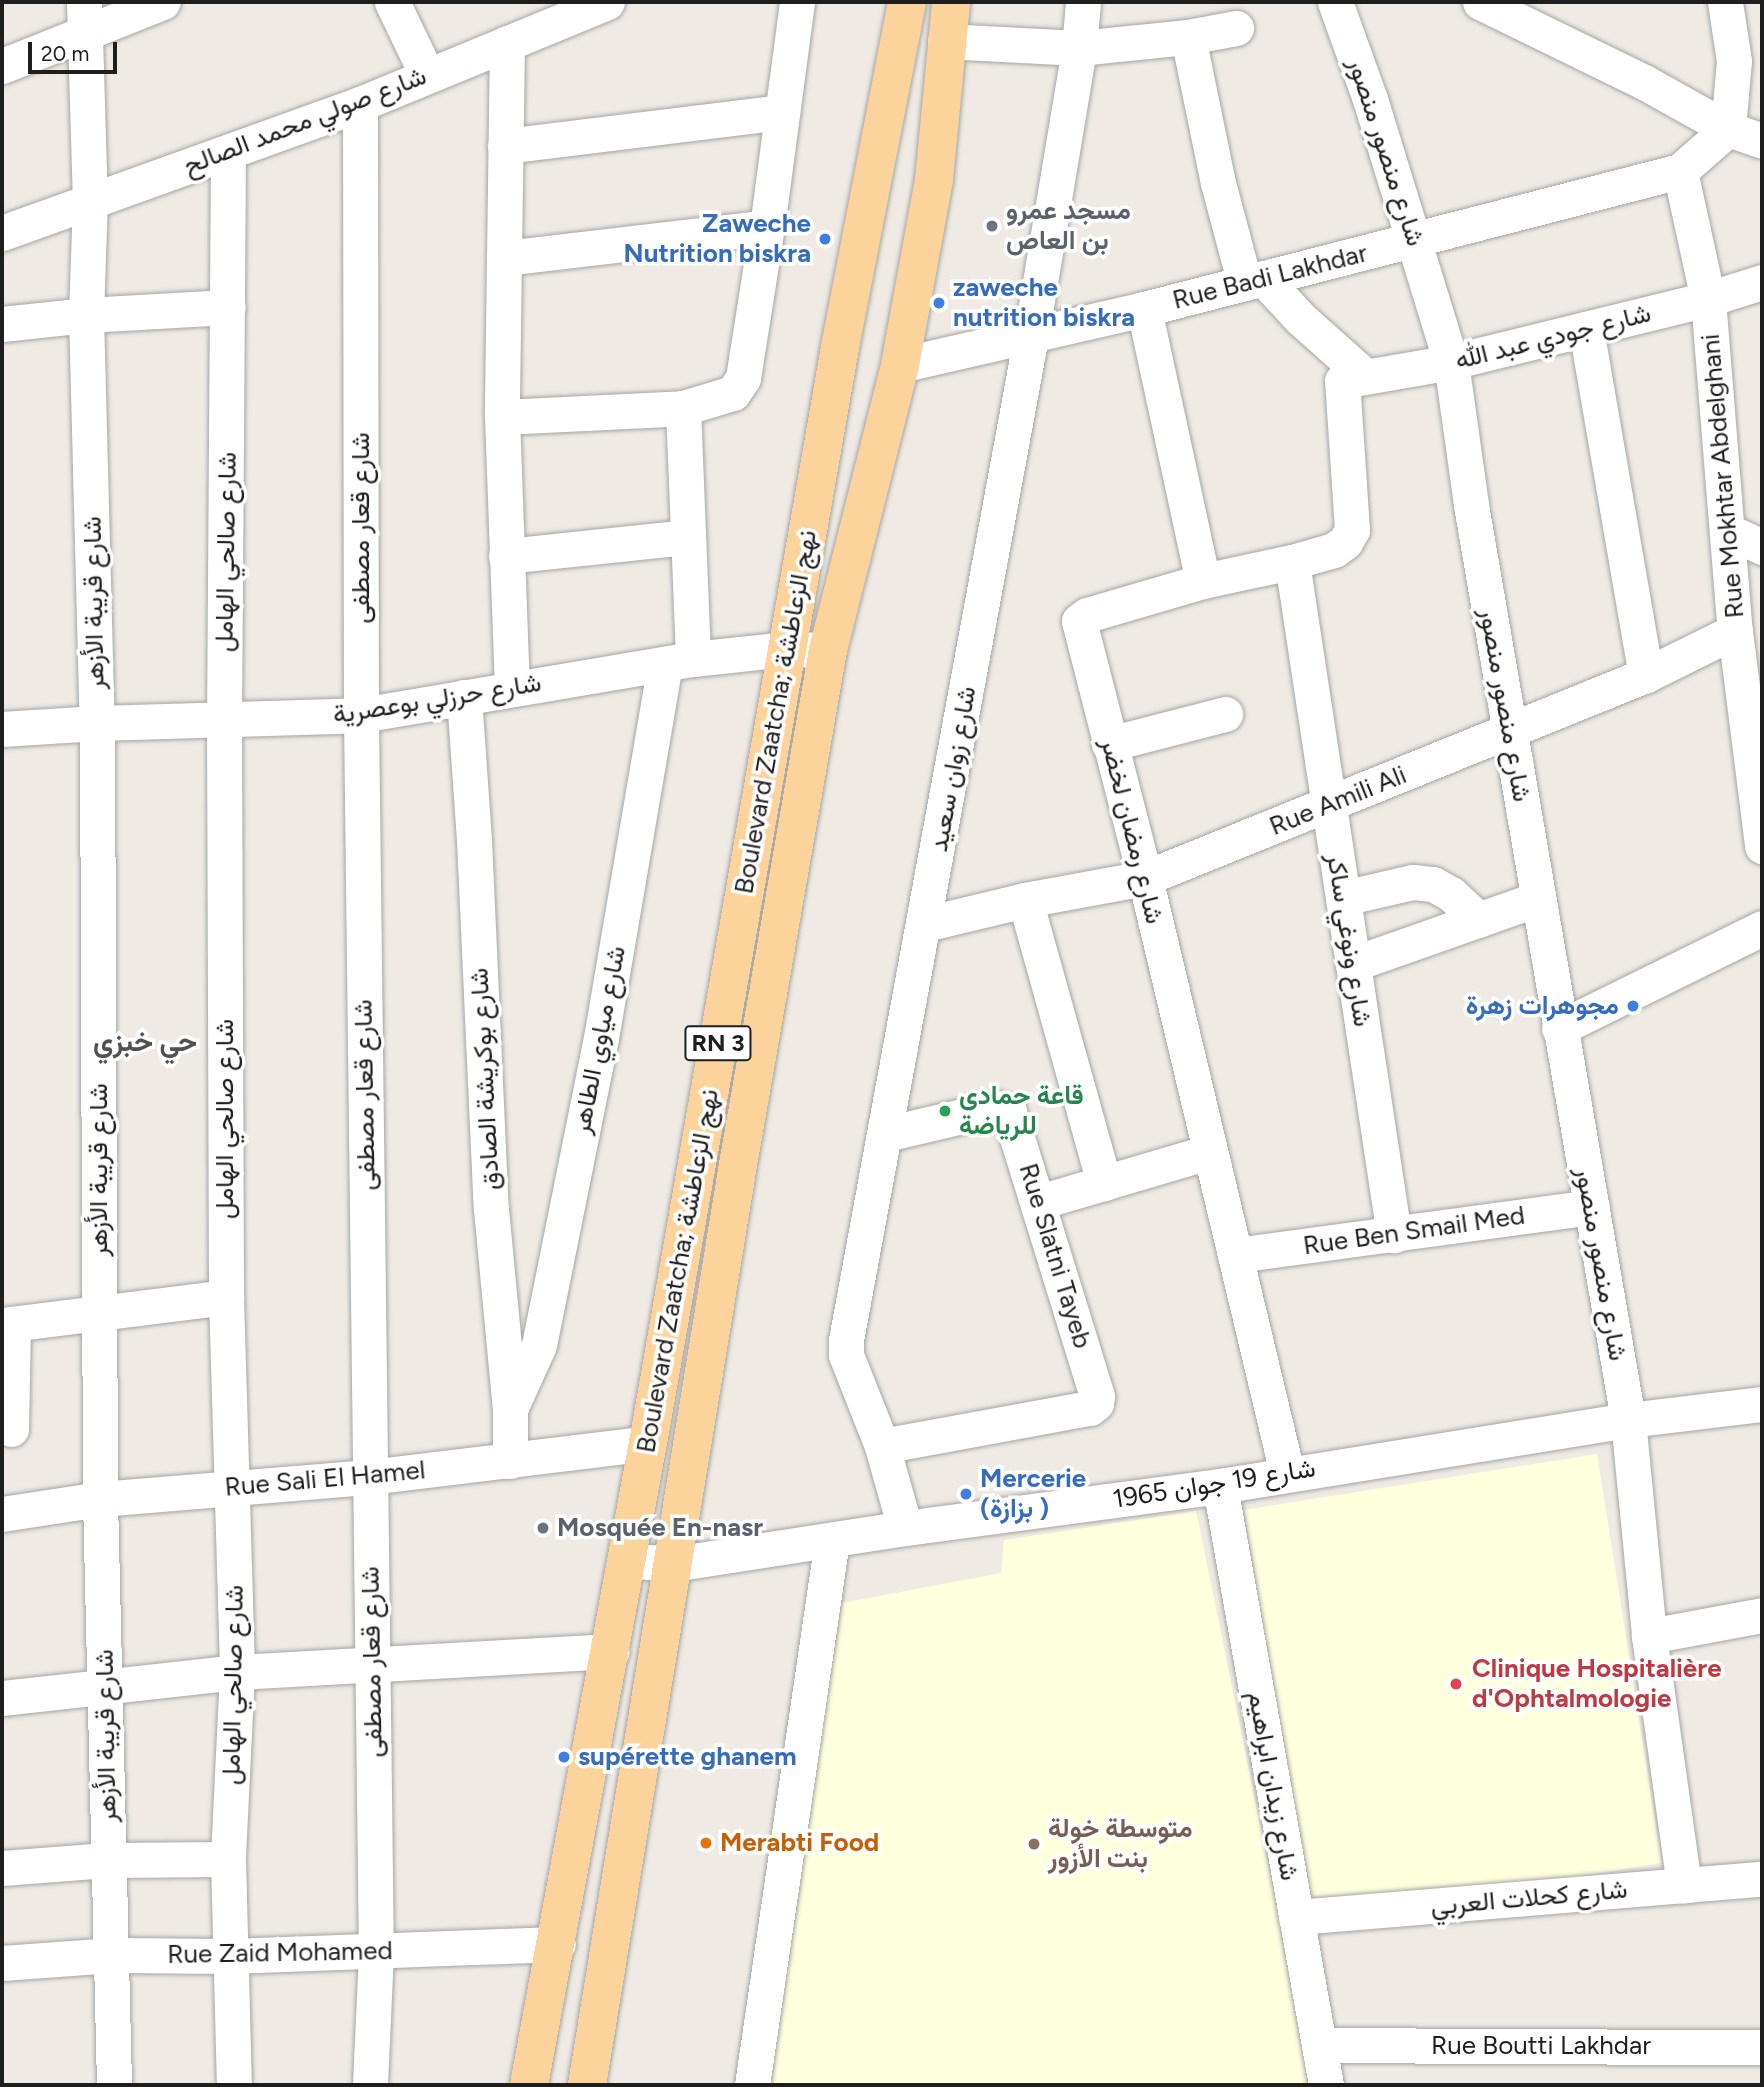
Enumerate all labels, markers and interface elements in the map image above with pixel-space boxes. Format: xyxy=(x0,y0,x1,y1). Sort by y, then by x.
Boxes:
scale bar xyxy=(32,28,121,72)
text: 20 m xyxy=(41,41,89,66)
street label: شارع منصور منصور xyxy=(1341,54,1431,250)
street label: شارع صولي محمد الصالح xyxy=(179,60,431,182)
place label: مسجد عمرو بن العاص xyxy=(1006,195,1131,256)
place label: Zaweche Nutrition biskra xyxy=(624,208,811,270)
marker: مسجد عمرو بن العاص xyxy=(984,218,1000,234)
marker: Zaweche Nutrition biskra xyxy=(817,231,833,247)
street label: Rue Badi Lakhdar xyxy=(1169,238,1371,316)
place label: zaweche nutrition biskra xyxy=(953,272,1135,334)
marker: zaweche nutrition biskra xyxy=(931,295,947,311)
street label: شارع جودي عبد الله xyxy=(1452,298,1654,376)
street label: Rue Mokhtar Abdelghani xyxy=(1695,332,1751,620)
street label: شارع قعار مصطفى xyxy=(345,432,377,624)
street label: شارع صالحي الهامل xyxy=(209,452,243,652)
street label: شارع قريبة الأزهر xyxy=(77,516,111,690)
street label: Boulevard Zaatcha; نهج الزعاطشة xyxy=(729,528,823,896)
street label: شارع منصور منصور xyxy=(1473,606,1537,804)
street label: شارع حرزلي بوعصرية xyxy=(331,667,543,731)
street label: شارع زوان سعيد xyxy=(923,684,983,854)
street label: شارع رمضان لخضر xyxy=(1094,735,1170,927)
street label: Rue Amili Ali xyxy=(1265,759,1411,843)
street label: شارع ونوغي ساكر xyxy=(1320,851,1378,1029)
street label: شارع مياوي الطاهر xyxy=(565,943,633,1137)
street label: شارع بوكريشة الصادق xyxy=(464,967,506,1191)
place label: مجوهرات زهرة xyxy=(1466,990,1619,1022)
marker: مجوهرات زهرة xyxy=(1625,998,1641,1014)
street label: شارع قعار مصطفى xyxy=(348,999,382,1191)
street label: شارع صالحي الهامل xyxy=(209,1019,241,1219)
road number: RN 3 xyxy=(683,1023,753,1064)
district label: حي خبزي xyxy=(93,1024,197,1058)
place label: قاعة حمادي للرياضة xyxy=(959,1080,1084,1142)
street label: شارع قريبة الأزهر xyxy=(83,1083,115,1257)
street label: Boulevard Zaatcha; نهج الزعاطشة xyxy=(631,1087,725,1455)
marker: قاعة حمادي للرياضة xyxy=(937,1103,953,1119)
street label: Rue Slatni Tayeb xyxy=(1012,1160,1098,1352)
street label: شارع منصور منصور xyxy=(1569,1165,1633,1363)
street label: Rue Ben Smail Med xyxy=(1301,1200,1527,1262)
street label: شارع 19 جوان 1965 xyxy=(1110,1453,1318,1515)
street label: Rue Sali El Hamel xyxy=(223,1455,427,1503)
place label: Mercerie (بزازة ) xyxy=(980,1463,1086,1524)
marker: Mercerie (بزازة ) xyxy=(958,1486,974,1502)
place label: Mosquée En-nasr xyxy=(557,1512,763,1544)
marker: Mosquée En-nasr xyxy=(535,1520,551,1536)
street label: شارع قعار مصطفى xyxy=(355,1566,389,1758)
street label: شارع صالحي الهامل xyxy=(216,1585,250,1785)
street label: شارع قريبة الأزهر xyxy=(89,1649,123,1823)
place label: Clinique Hospitalière d'Ophtalmologie xyxy=(1472,1653,1722,1714)
marker: Clinique Hospitalière d'Ophtalmologie xyxy=(1446,1674,1466,1694)
street label: شارع زيدان ابراهيم xyxy=(1241,1689,1305,1883)
place label: supérette ghanem xyxy=(578,1741,797,1773)
marker: supérette ghanem xyxy=(556,1749,572,1765)
place label: متوسطة خولة بنت الأزور xyxy=(1048,1813,1193,1874)
place label: Merabti Food xyxy=(720,1827,879,1859)
marker: Merabti Food xyxy=(698,1835,714,1851)
marker: متوسطة خولة بنت الأزور xyxy=(1026,1836,1042,1852)
street label: شارع كحلات العربي xyxy=(1429,1874,1629,1922)
street label: Rue Zaid Mohamed xyxy=(167,1935,393,1971)
street label: Rue Boutti Lakhdar xyxy=(1431,2030,1651,2062)

